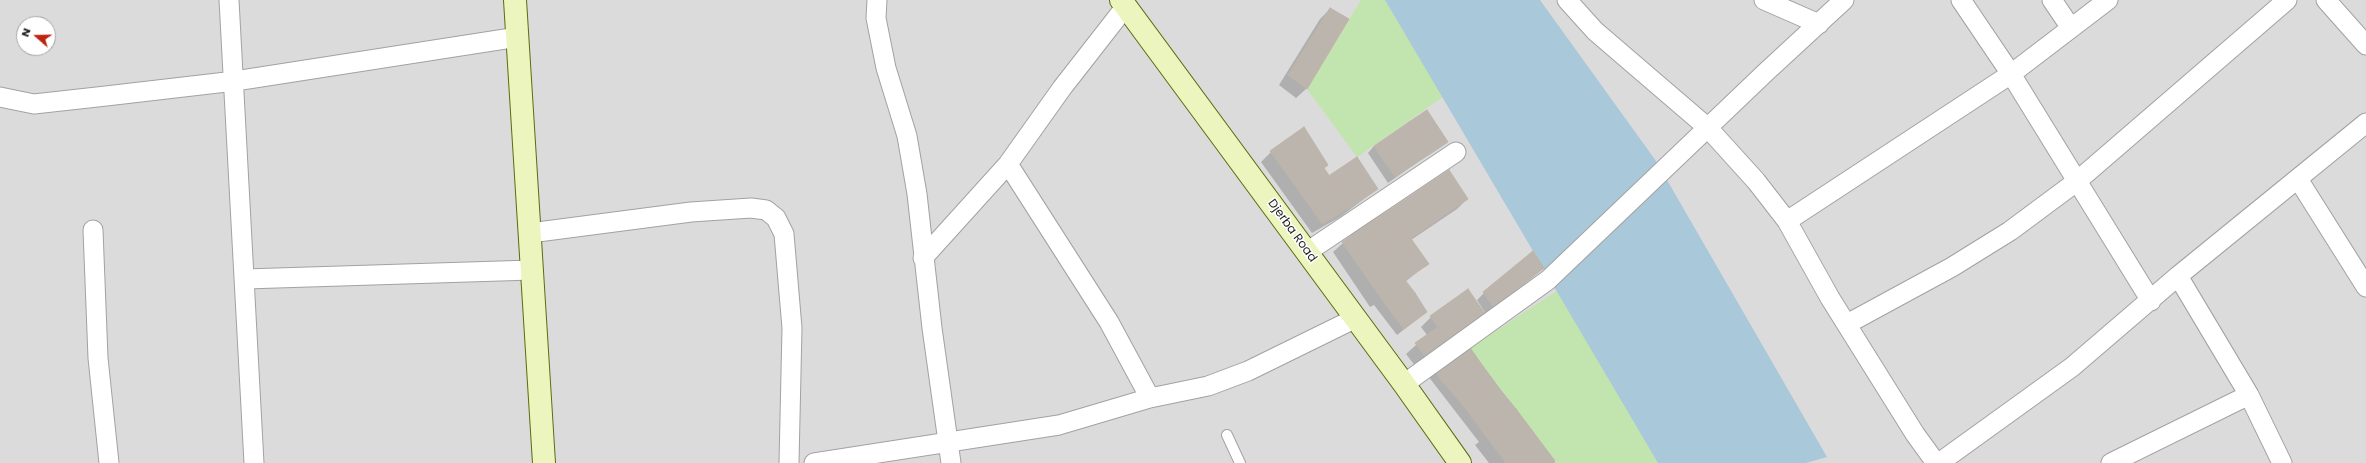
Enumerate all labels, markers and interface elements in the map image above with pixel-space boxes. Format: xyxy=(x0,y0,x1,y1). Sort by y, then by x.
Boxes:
north arrow xyxy=(16,16,56,56)
text: N xyxy=(17,26,35,39)
street label: Djerba Road xyxy=(1264,197,1320,265)

